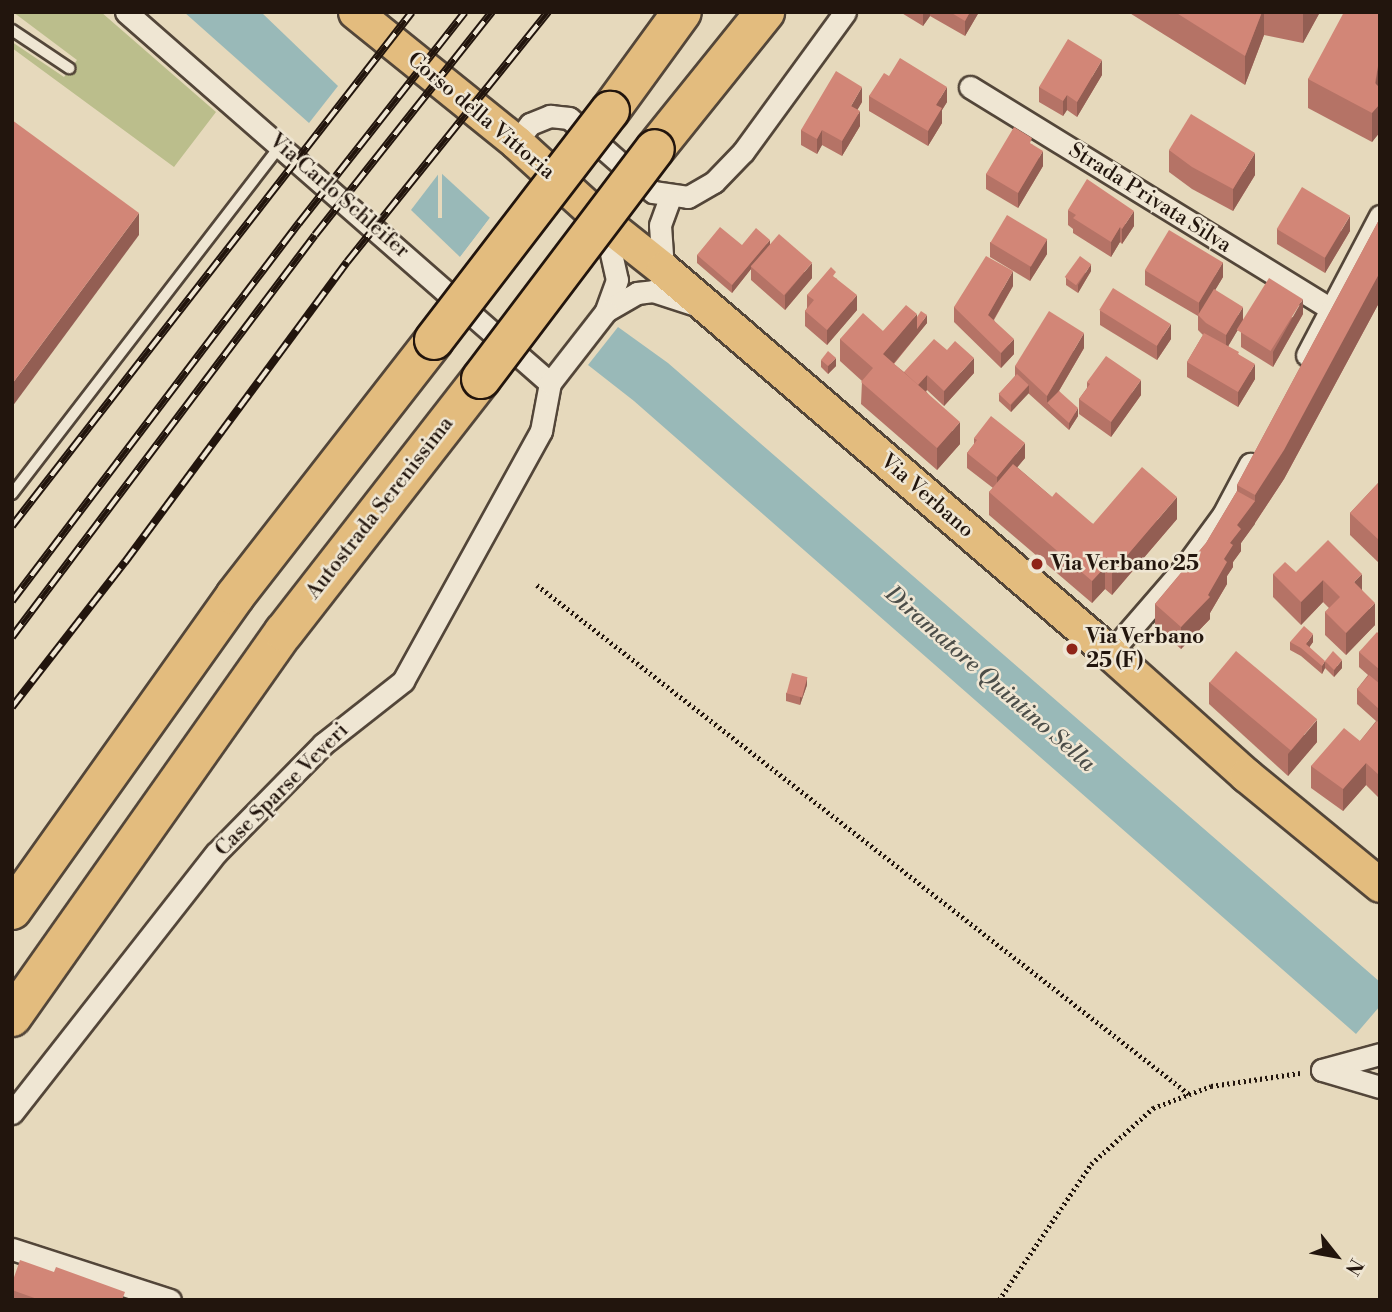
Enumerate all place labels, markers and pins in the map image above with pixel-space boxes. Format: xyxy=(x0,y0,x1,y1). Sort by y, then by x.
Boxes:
place label: Via Verbano 25 xyxy=(1051,551,1199,577)
marker: Via Verbano 25 xyxy=(1029,556,1045,572)
place label: Via Verbano 25 (F) xyxy=(1086,624,1204,674)
marker: Via Verbano 25 (F) xyxy=(1064,641,1080,657)

